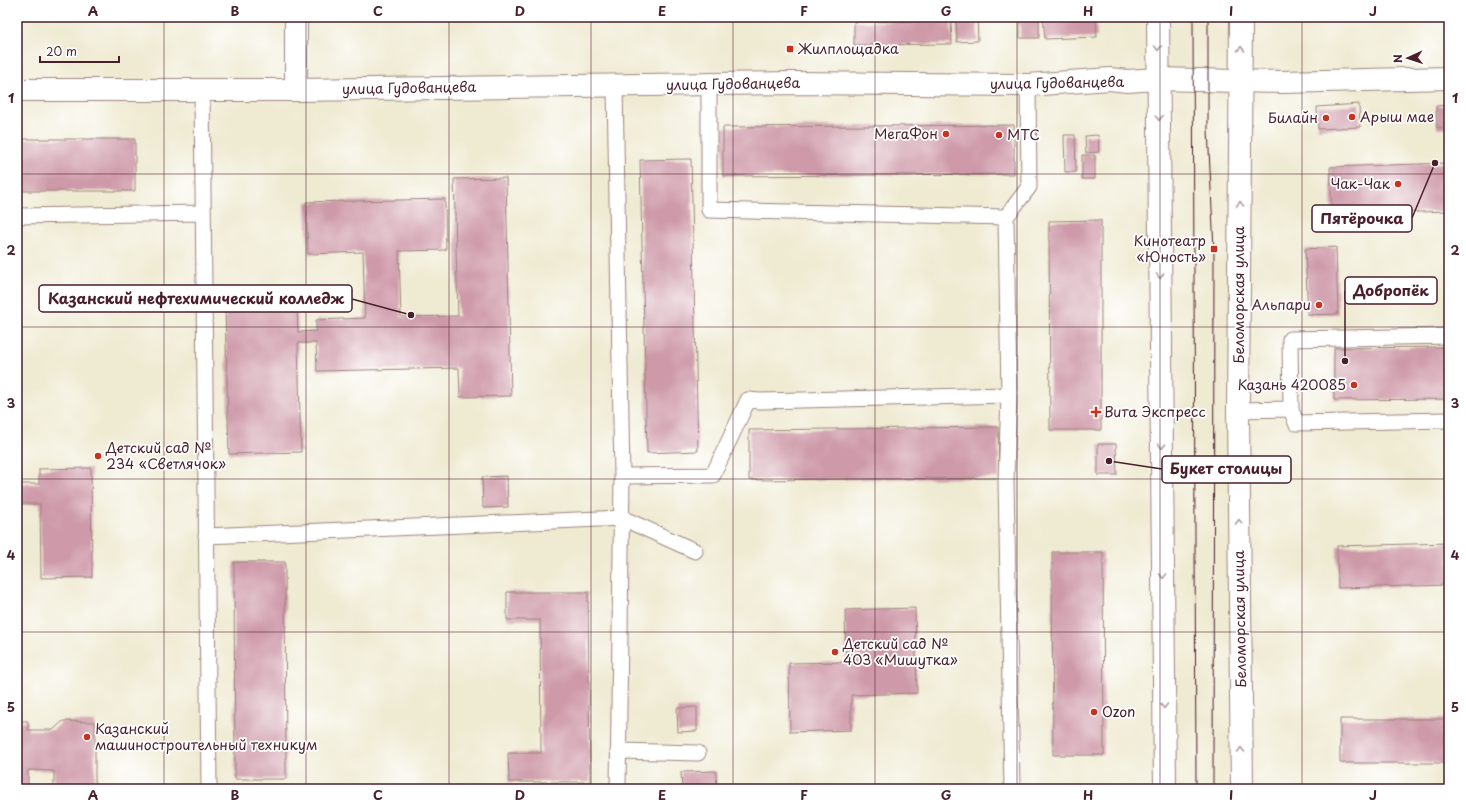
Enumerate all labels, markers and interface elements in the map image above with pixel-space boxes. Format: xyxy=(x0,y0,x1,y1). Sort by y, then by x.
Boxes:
text: A xyxy=(88,1,98,20)
text: B xyxy=(231,1,240,20)
text: C xyxy=(373,1,383,20)
text: D xyxy=(515,1,525,20)
text: E xyxy=(658,1,666,20)
text: F xyxy=(800,1,808,20)
text: G xyxy=(941,1,951,20)
text: H xyxy=(1083,1,1093,20)
text: I xyxy=(1229,1,1233,20)
text: J xyxy=(1369,1,1377,20)
scale bar xyxy=(40,38,119,64)
place label: Жилплощадка xyxy=(797,38,899,59)
north arrow xyxy=(1388,38,1428,78)
text: 20 m xyxy=(46,42,77,60)
marker: Жилплощадка xyxy=(785,44,795,54)
one-way arrow xyxy=(1154,45,1162,51)
one-way arrow xyxy=(1237,46,1245,52)
text: N xyxy=(1389,53,1406,63)
street label: улица Гудованцева xyxy=(990,71,1125,94)
street label: улица Гудованцева xyxy=(666,72,801,95)
street label: улица Гудованцева xyxy=(342,76,477,99)
text: 1 xyxy=(8,88,14,107)
text: 1 xyxy=(1452,88,1458,107)
place label: Арыш мае xyxy=(1360,106,1434,127)
place label: Билайн xyxy=(1268,107,1318,128)
marker: Арыш мае xyxy=(1347,112,1357,122)
marker: Билайн xyxy=(1321,113,1331,123)
one-way arrow xyxy=(1155,115,1163,121)
place label: МегаФон xyxy=(874,123,938,144)
place label: МТС xyxy=(1007,124,1040,145)
marker: МегаФон xyxy=(941,129,951,139)
marker: МТС xyxy=(994,130,1004,140)
place label: Чак-Чак xyxy=(1330,173,1391,194)
marker: Чак-Чак xyxy=(1393,179,1403,189)
one-way arrow xyxy=(1236,201,1244,207)
callout: Пятёрочка xyxy=(1312,205,1412,232)
text: Пятёрочка xyxy=(1320,206,1404,229)
street label: Беломорская улица xyxy=(1228,226,1249,364)
place label: Кинотеатр «Юность» xyxy=(1134,230,1206,267)
text: 2 xyxy=(6,240,16,259)
text: 2 xyxy=(1450,240,1460,259)
marker: Кинотеатр «Юность» xyxy=(1209,244,1219,254)
one-way arrow xyxy=(1156,273,1164,279)
callout: Добропёк xyxy=(1345,277,1437,304)
text: Добропёк xyxy=(1352,278,1429,301)
callout: Казанский нефтехимический колледж xyxy=(39,285,352,312)
text: Казанский нефтехимический колледж xyxy=(48,286,344,309)
place label: Альпари xyxy=(1252,294,1311,315)
marker: Альпари xyxy=(1314,300,1324,310)
place label: Казань 420085 xyxy=(1238,374,1346,395)
marker: Казань 420085 xyxy=(1349,380,1359,390)
text: 3 xyxy=(7,393,16,412)
text: 3 xyxy=(1451,393,1460,412)
place label: Вита Экспресс xyxy=(1104,401,1206,422)
marker: Вита Экспресс xyxy=(1091,407,1101,417)
place label: Детский сад № 234 «Светлячок» xyxy=(105,437,226,474)
one-way arrow xyxy=(1158,443,1166,449)
marker: Детский сад № 234 «Светлячок» xyxy=(93,451,103,461)
callout: Букет столицы xyxy=(1162,456,1291,483)
text: Букет столицы xyxy=(1170,456,1282,479)
one-way arrow xyxy=(1235,519,1243,525)
text: 4 xyxy=(7,545,16,564)
text: 4 xyxy=(1451,545,1460,564)
street label: Беломорская улица xyxy=(1228,550,1251,688)
one-way arrow xyxy=(1159,573,1167,579)
place label: Детский сад № 403 «Мишутка» xyxy=(842,633,958,670)
marker: Детский сад № 403 «Мишутка» xyxy=(830,647,840,657)
text: 5 xyxy=(7,697,15,716)
text: 5 xyxy=(1451,697,1459,716)
place label: Ozon xyxy=(1102,701,1135,722)
one-way arrow xyxy=(1160,703,1168,709)
marker: Ozon xyxy=(1089,707,1099,717)
place label: Казанский машиностроительный техникум xyxy=(95,718,317,755)
marker: Казанский машиностроительный техникум xyxy=(82,732,92,742)
one-way arrow xyxy=(1237,747,1245,753)
text: A xyxy=(88,785,98,804)
text: B xyxy=(231,785,240,804)
text: C xyxy=(373,785,383,804)
text: D xyxy=(515,785,525,804)
text: E xyxy=(658,785,666,804)
text: F xyxy=(800,785,808,804)
text: G xyxy=(941,785,951,804)
text: H xyxy=(1083,785,1093,804)
text: I xyxy=(1229,785,1233,804)
text: J xyxy=(1369,785,1377,804)

